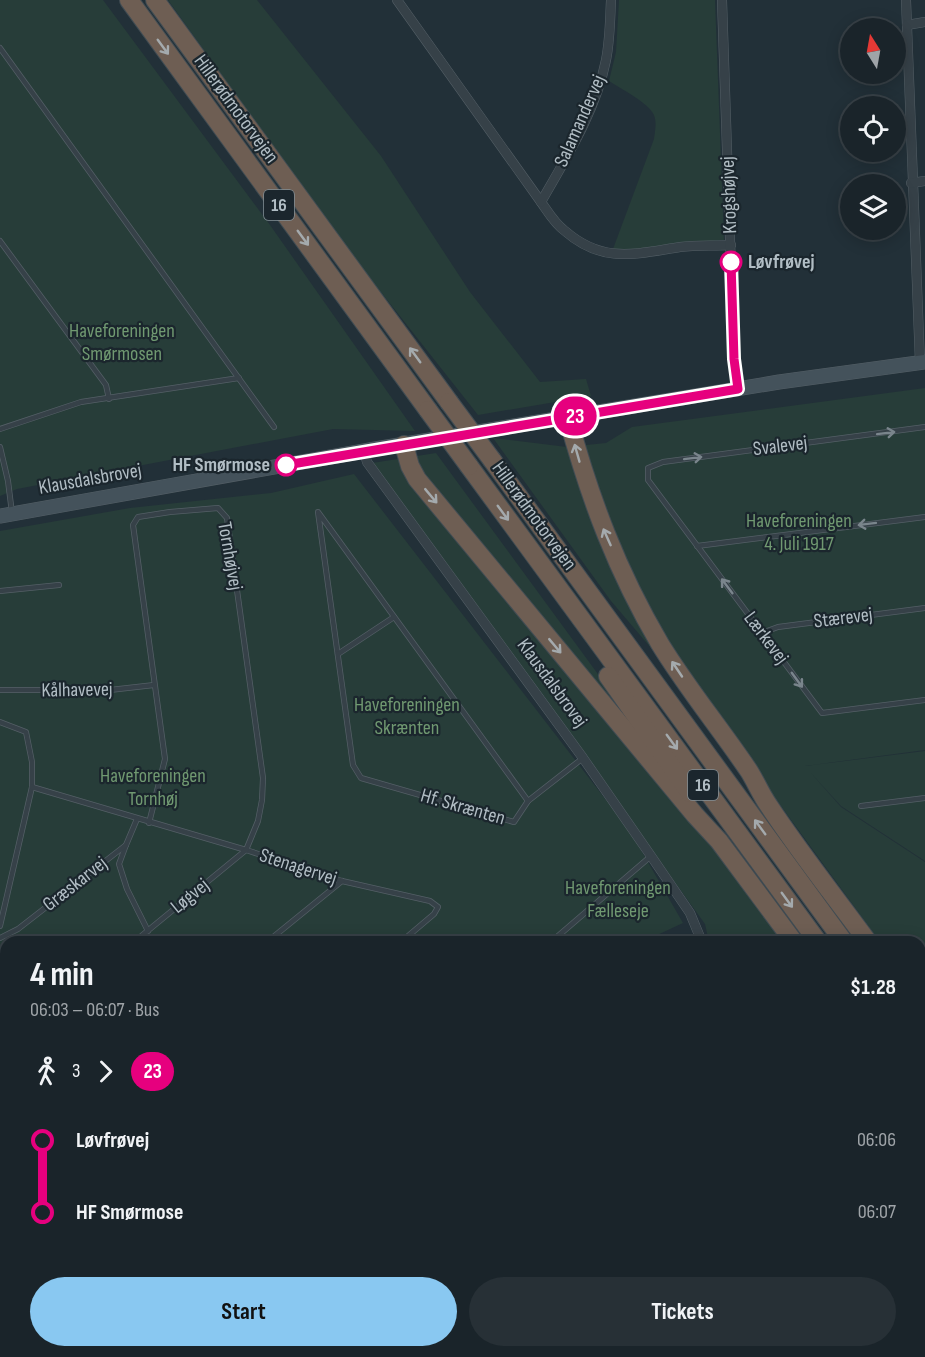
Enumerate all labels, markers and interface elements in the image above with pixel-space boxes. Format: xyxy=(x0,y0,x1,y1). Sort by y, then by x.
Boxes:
north arrow xyxy=(840,18,906,84)
map controls xyxy=(840,18,906,240)
one-way arrow xyxy=(157,39,169,55)
street label: Hillerødmotorvejen xyxy=(189,50,283,168)
street label: Salamandervej xyxy=(549,71,611,171)
button: locate xyxy=(840,96,906,162)
street label: Krogshøjvej xyxy=(716,156,742,234)
button: layers xyxy=(840,174,906,240)
road number: 16 xyxy=(264,190,294,220)
one-way arrow xyxy=(297,230,310,246)
place label: Løvfrøvej xyxy=(748,250,814,274)
marker: Løvfrøvej xyxy=(720,251,742,273)
park label: Haveforeningen Smørmosen xyxy=(69,319,175,366)
one-way arrow xyxy=(409,348,421,364)
line badge: 23 xyxy=(548,396,602,436)
text: 23 xyxy=(566,404,584,429)
one-way arrow xyxy=(876,427,896,438)
street label: Svalevej xyxy=(752,431,808,461)
one-way arrow xyxy=(571,444,583,463)
one-way arrow xyxy=(683,452,702,463)
place label: HF Smørmose xyxy=(172,453,270,477)
marker: HF Smørmose xyxy=(275,454,297,476)
street label: Hillerødmotorvejen xyxy=(487,457,581,575)
street label: Klausdalsbrovej xyxy=(37,458,143,500)
one-way arrow xyxy=(424,488,437,504)
one-way arrow xyxy=(497,504,510,520)
park label: Haveforeningen 4. Juli 1917 xyxy=(746,509,852,556)
one-way arrow xyxy=(858,519,877,530)
street label: Tornhøjvej xyxy=(212,520,248,592)
one-way arrow xyxy=(600,529,612,547)
one-way arrow xyxy=(721,578,734,594)
street label: Stærevej xyxy=(812,602,874,634)
street label: Lærkevej xyxy=(738,607,794,669)
street label: Klausdalsbrovej xyxy=(512,634,592,732)
one-way arrow xyxy=(548,638,562,653)
one-way arrow xyxy=(671,662,683,678)
one-way arrow xyxy=(791,671,803,687)
street label: Kålhavevej xyxy=(41,677,113,703)
park label: Haveforeningen Skrænten xyxy=(354,693,460,740)
one-way arrow xyxy=(666,734,678,750)
park label: Haveforeningen Tornhøj xyxy=(100,764,206,811)
road number: 16 xyxy=(688,770,718,800)
street label: Hf. Skrænten xyxy=(418,784,508,830)
one-way arrow xyxy=(754,819,767,835)
street label: Stenagervej xyxy=(256,843,340,891)
street label: Græskarvej xyxy=(38,851,112,917)
street label: Løgvej xyxy=(166,873,214,919)
park label: Haveforeningen Fælleseje xyxy=(565,876,671,923)
one-way arrow xyxy=(781,891,793,907)
text: 4 min xyxy=(30,955,94,995)
text: $1.28 xyxy=(850,974,896,1001)
text: 06:03 – 06:07 · Bus xyxy=(30,998,159,1022)
icon: walk xyxy=(30,1055,63,1088)
icon: forward xyxy=(89,1055,122,1088)
text: 3 xyxy=(72,1059,80,1083)
text: 23 xyxy=(143,1059,162,1084)
text: Løvfrøvej xyxy=(76,1127,149,1154)
text: 06:06 xyxy=(857,1128,896,1152)
text: HF Smørmose xyxy=(76,1199,183,1226)
text: 06:07 xyxy=(858,1200,896,1224)
button: Start xyxy=(30,1277,457,1346)
button: Tickets xyxy=(469,1277,896,1346)

